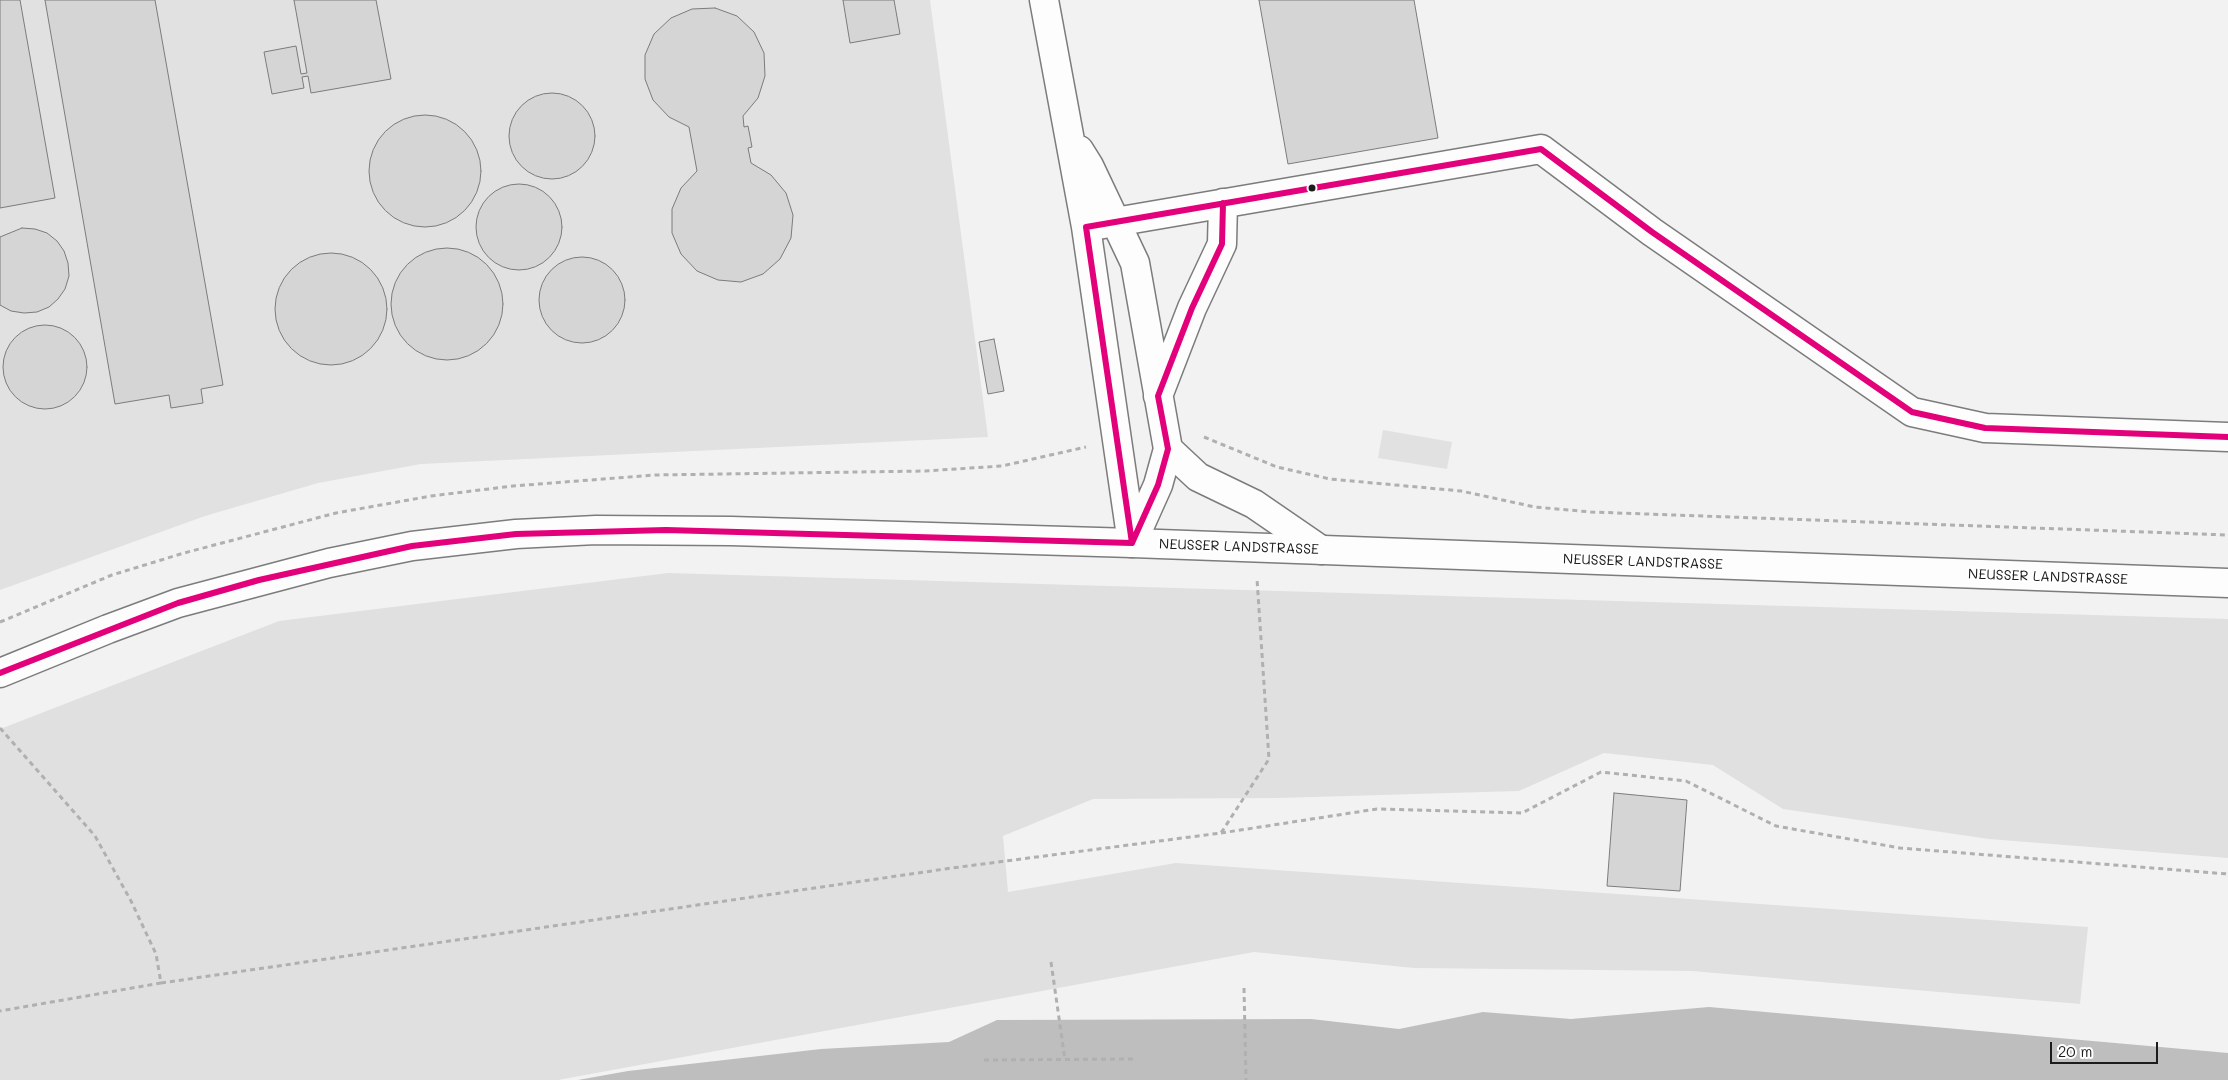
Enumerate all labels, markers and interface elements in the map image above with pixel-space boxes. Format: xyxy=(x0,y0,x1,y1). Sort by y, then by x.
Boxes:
unlabelled marker xyxy=(1307,183,1317,193)
street label: NEUSSER LANDSTRASSE xyxy=(1159,536,1319,558)
street label: NEUSSER LANDSTRASSE xyxy=(1563,551,1723,573)
street label: NEUSSER LANDSTRASSE xyxy=(1968,566,2128,588)
scale bar xyxy=(2053,1032,2160,1064)
text: 20 m xyxy=(2058,1041,2092,1061)

